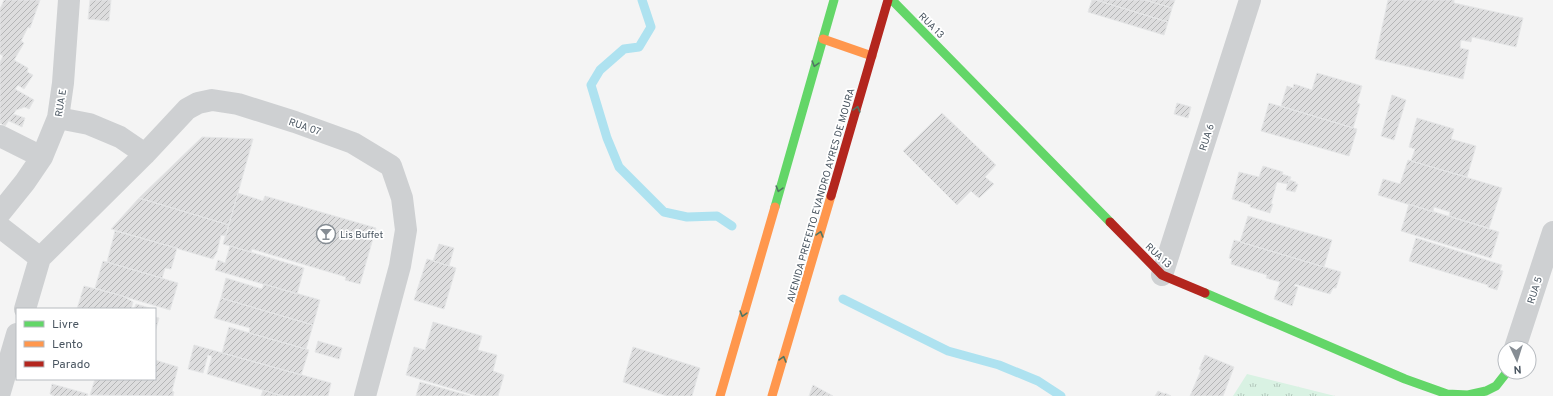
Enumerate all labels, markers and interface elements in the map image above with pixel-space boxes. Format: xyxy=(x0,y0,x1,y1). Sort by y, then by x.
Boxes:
street label: RUA 13 xyxy=(915,10,947,42)
one-way arrow xyxy=(812,61,820,68)
street label: AVENIDA PREFEITO EVANDRO AYRES DE MOURA xyxy=(785,86,858,304)
street label: RUA E xyxy=(53,88,70,118)
one-way arrow xyxy=(852,106,861,113)
street label: RUA 07 xyxy=(287,116,322,139)
street label: RUA 6 xyxy=(1197,122,1218,153)
one-way arrow xyxy=(775,185,784,192)
bar icon: Lis Buffet xyxy=(315,223,337,245)
place label: Lis Buffet xyxy=(340,229,383,242)
one-way arrow xyxy=(815,231,824,238)
street label: RUA 13 xyxy=(1142,241,1174,272)
street label: RUA 5 xyxy=(1525,275,1546,306)
legend xyxy=(16,308,156,380)
one-way arrow xyxy=(739,310,748,317)
text: Livre xyxy=(52,317,79,333)
text: Lento xyxy=(52,337,83,353)
north arrow xyxy=(1497,340,1537,380)
one-way arrow xyxy=(778,355,787,362)
text: Parado xyxy=(52,357,90,373)
text: N xyxy=(1513,362,1522,376)

